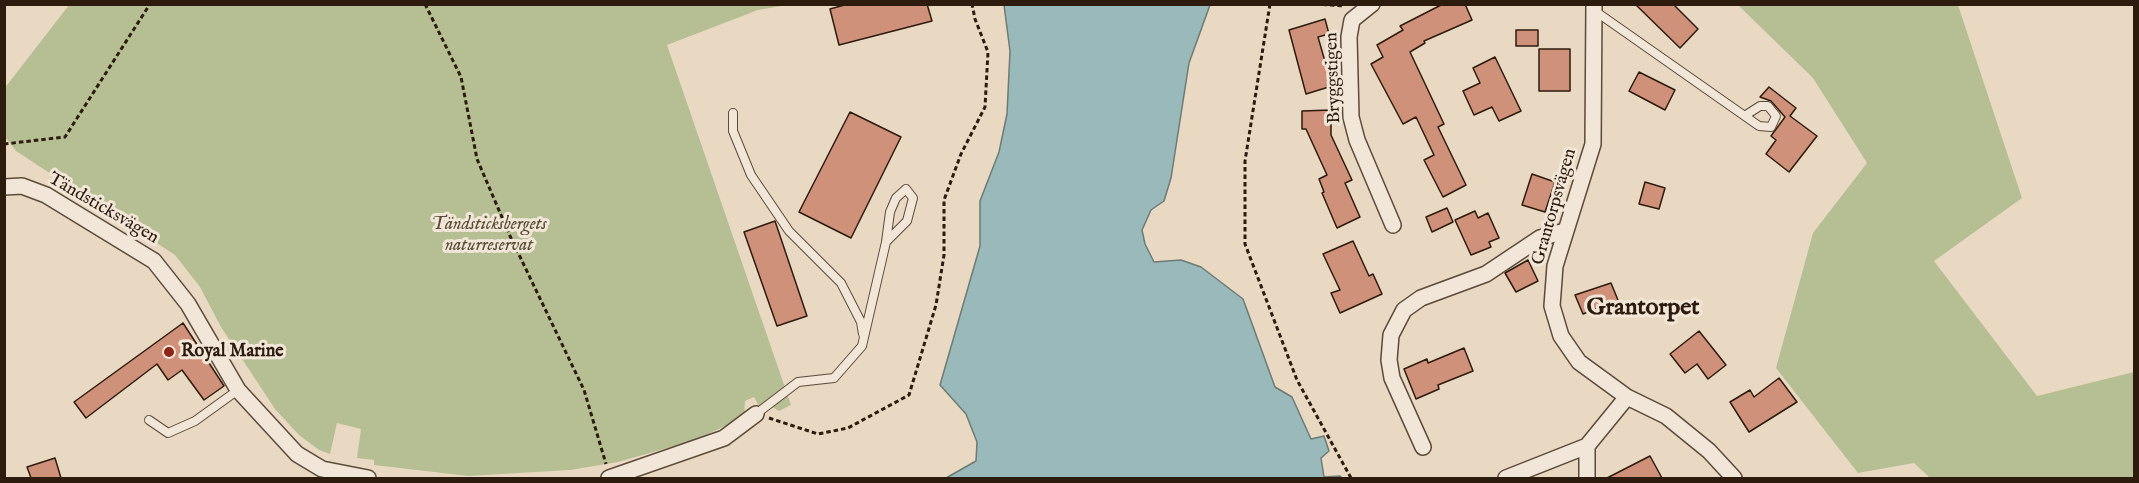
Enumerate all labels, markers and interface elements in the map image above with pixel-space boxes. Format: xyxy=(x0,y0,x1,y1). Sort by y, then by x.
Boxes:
street label: Bryggstigen xyxy=(1322,32,1346,124)
street label: Grantorpsvägen xyxy=(1528,146,1582,268)
street label: Tändsticksvägen xyxy=(44,169,162,249)
park label: Tändsticksbergets naturreservat xyxy=(431,214,547,256)
district label: Grantorpet xyxy=(1586,295,1700,323)
place label: Royal Marine xyxy=(181,341,283,363)
marker: Royal Marine xyxy=(162,345,176,359)

